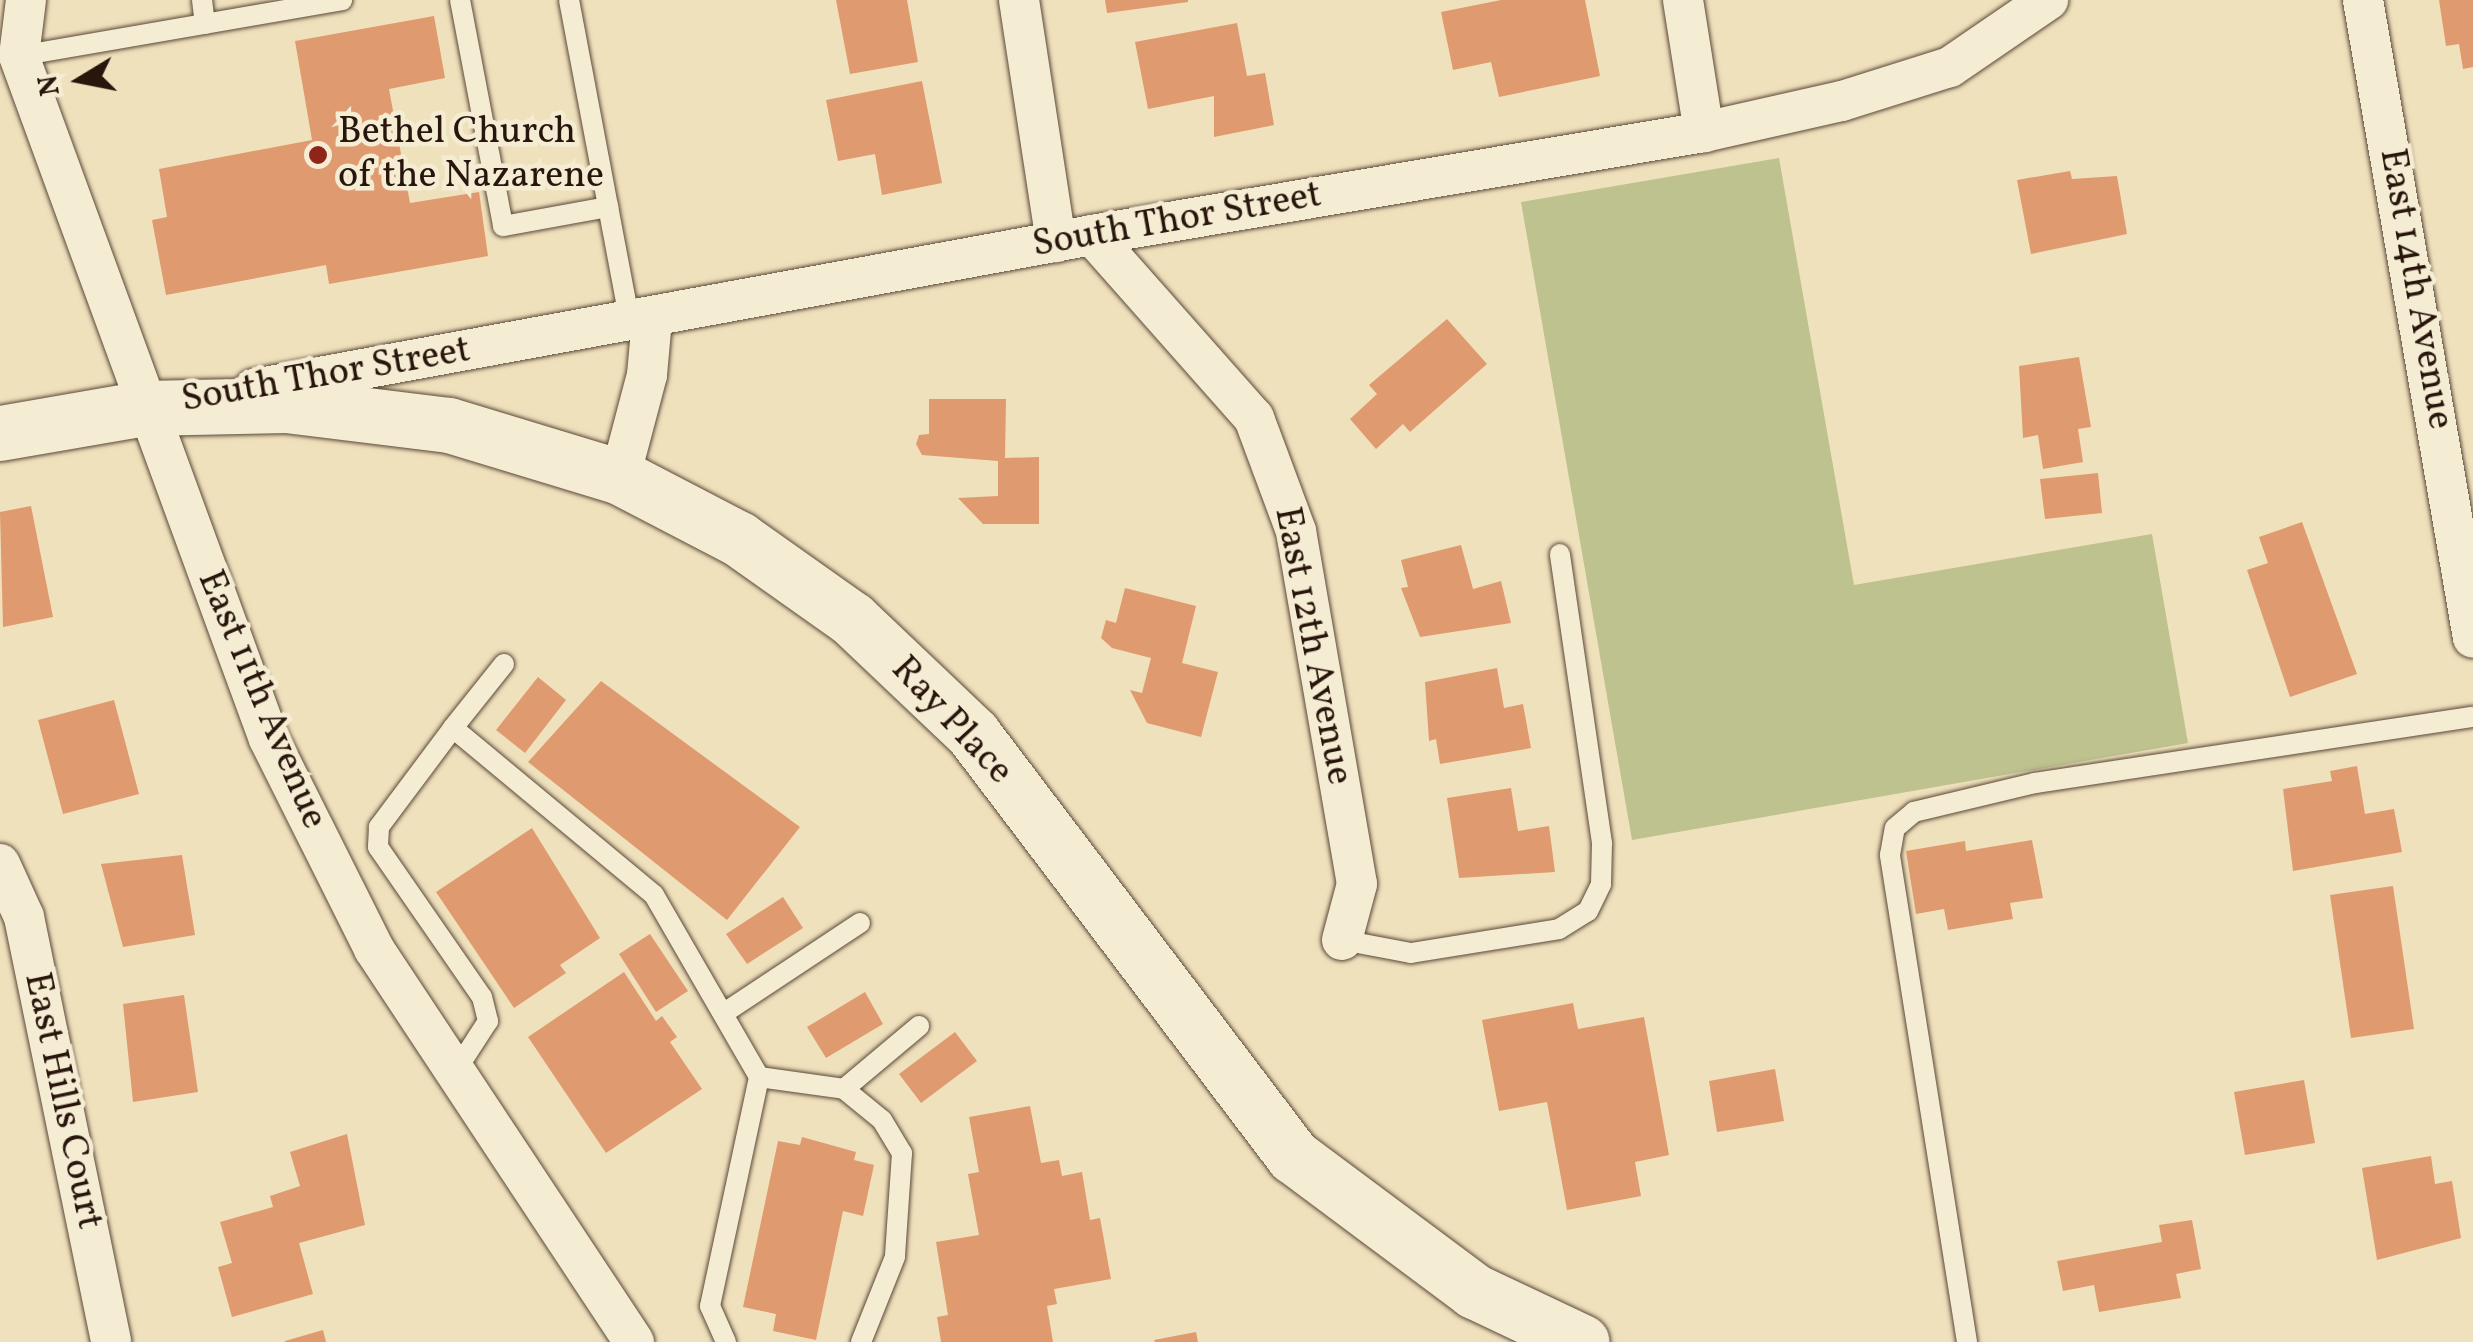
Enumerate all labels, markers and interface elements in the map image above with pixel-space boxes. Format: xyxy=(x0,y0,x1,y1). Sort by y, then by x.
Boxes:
north arrow xyxy=(30,30,130,130)
text: N xyxy=(29,72,71,99)
place label: Bethel Church of the Nazarene xyxy=(338,110,600,200)
marker: Bethel Church of the Nazarene xyxy=(307,144,329,166)
street label: East 14th Avenue xyxy=(2368,145,2462,433)
street label: South Thor Street xyxy=(1028,173,1326,269)
street label: South Thor Street xyxy=(177,328,475,424)
street label: East 12th Avenue xyxy=(1263,503,1361,789)
street label: East 11th Avenue xyxy=(186,564,336,836)
street label: Ray Place xyxy=(880,647,1022,795)
street label: East Hills Court xyxy=(13,968,111,1234)

